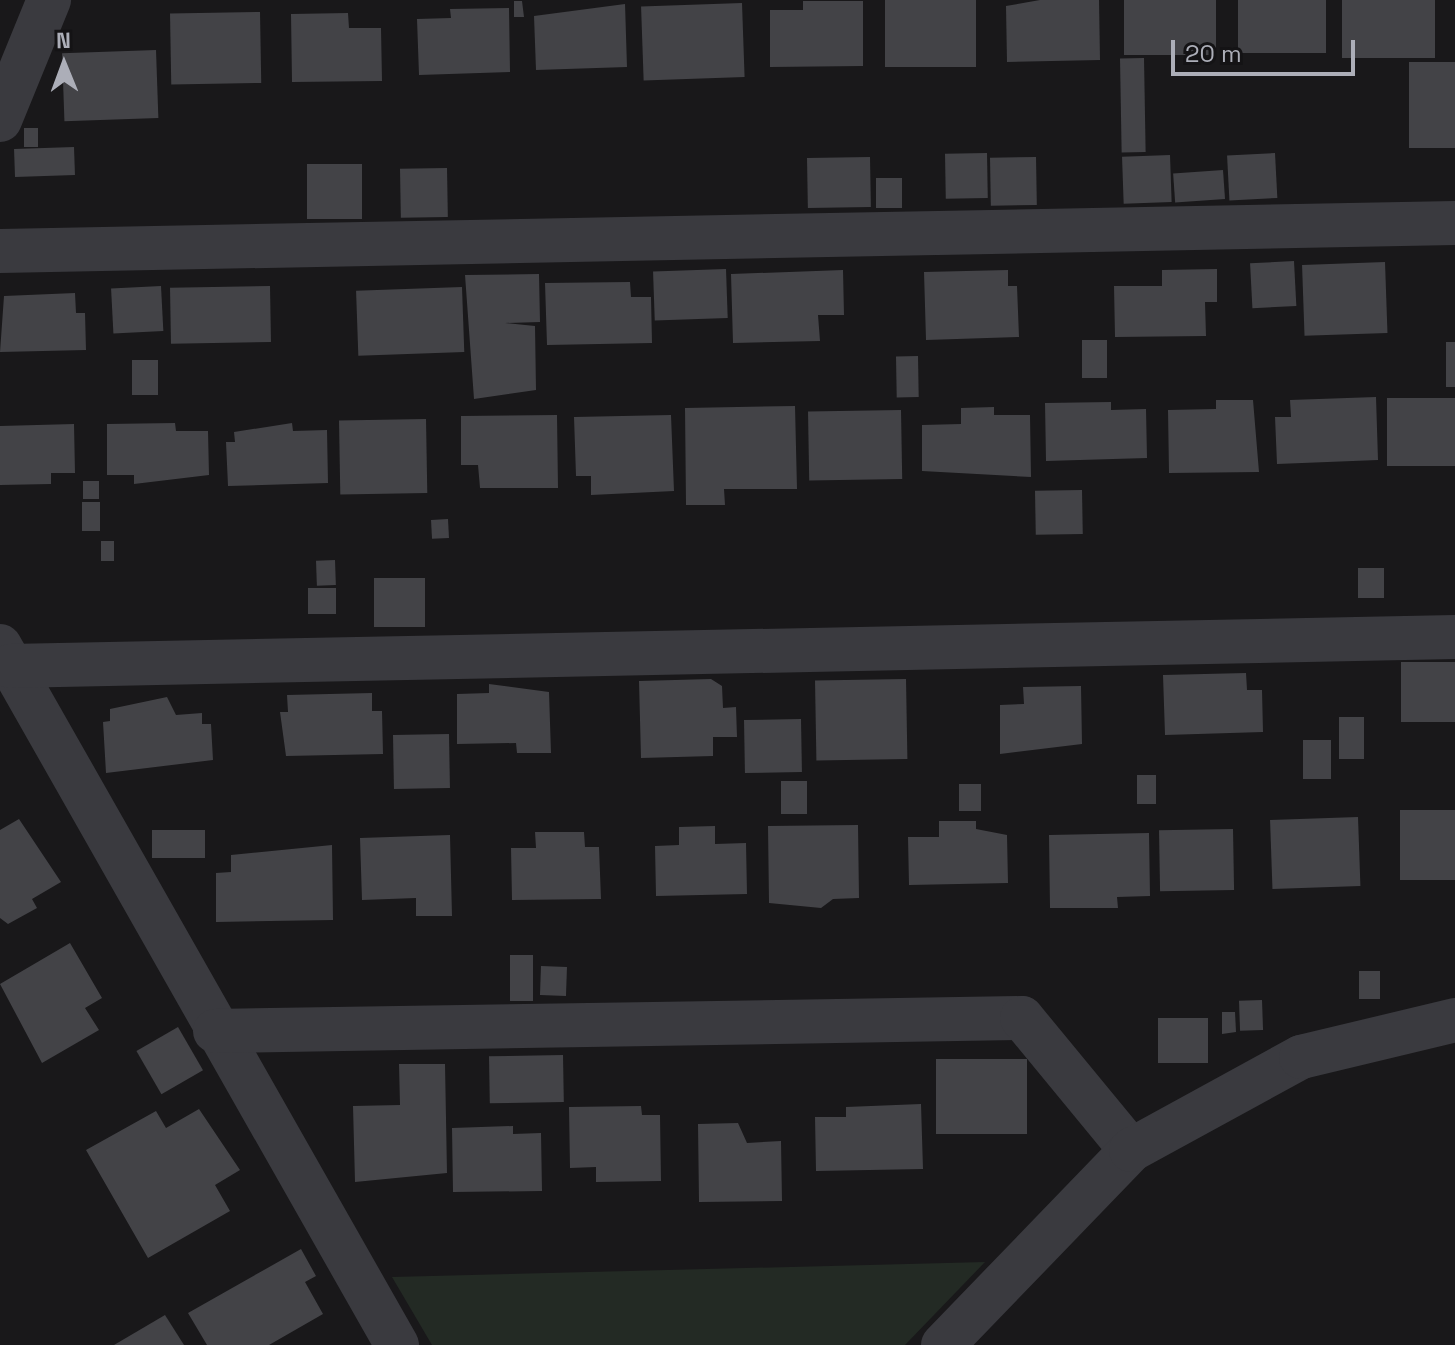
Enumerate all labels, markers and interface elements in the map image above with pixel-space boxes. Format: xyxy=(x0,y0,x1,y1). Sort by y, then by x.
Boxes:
north arrow xyxy=(24,24,104,104)
scale bar xyxy=(1175,24,1359,74)
text: N xyxy=(56,26,71,54)
text: 20 m xyxy=(1185,38,1242,69)

